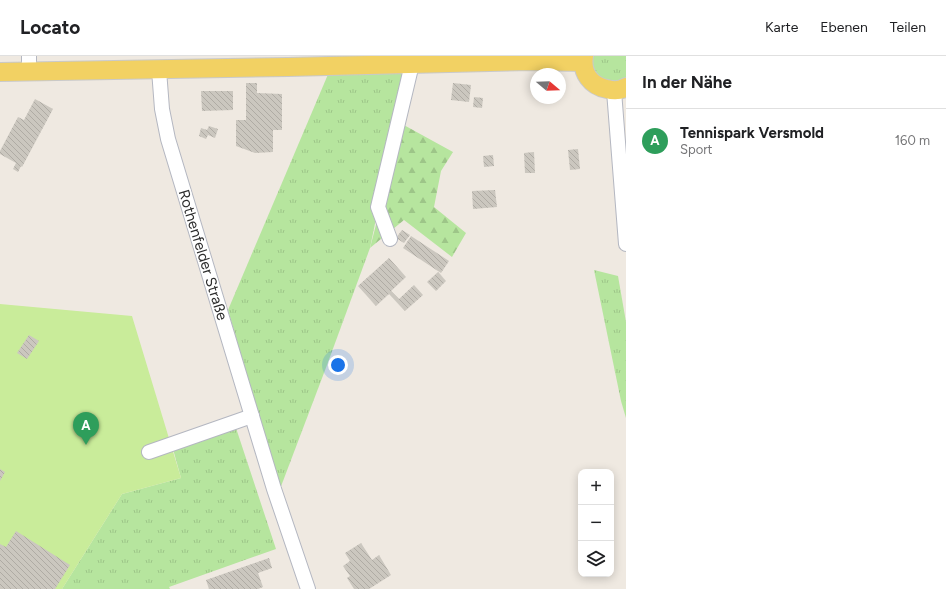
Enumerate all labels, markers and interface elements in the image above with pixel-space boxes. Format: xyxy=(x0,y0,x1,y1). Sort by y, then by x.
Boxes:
text: Locato xyxy=(20,16,80,39)
text: Karte xyxy=(765,19,798,36)
text: Ebenen xyxy=(820,19,868,36)
text: Teilen xyxy=(890,19,926,36)
north arrow xyxy=(530,68,566,104)
text: In der Nähe xyxy=(642,72,732,92)
text: Tennispark Versmold xyxy=(680,124,824,142)
text: A xyxy=(650,133,660,148)
text: 160 m xyxy=(895,133,930,148)
text: Sport xyxy=(680,142,713,157)
street label: Rothenfelder Straße xyxy=(175,187,231,323)
your location xyxy=(328,355,348,375)
pin: A xyxy=(73,412,99,445)
map controls xyxy=(578,469,614,577)
button: + xyxy=(578,469,614,505)
button: − xyxy=(578,505,614,541)
button: layers xyxy=(578,541,614,577)

